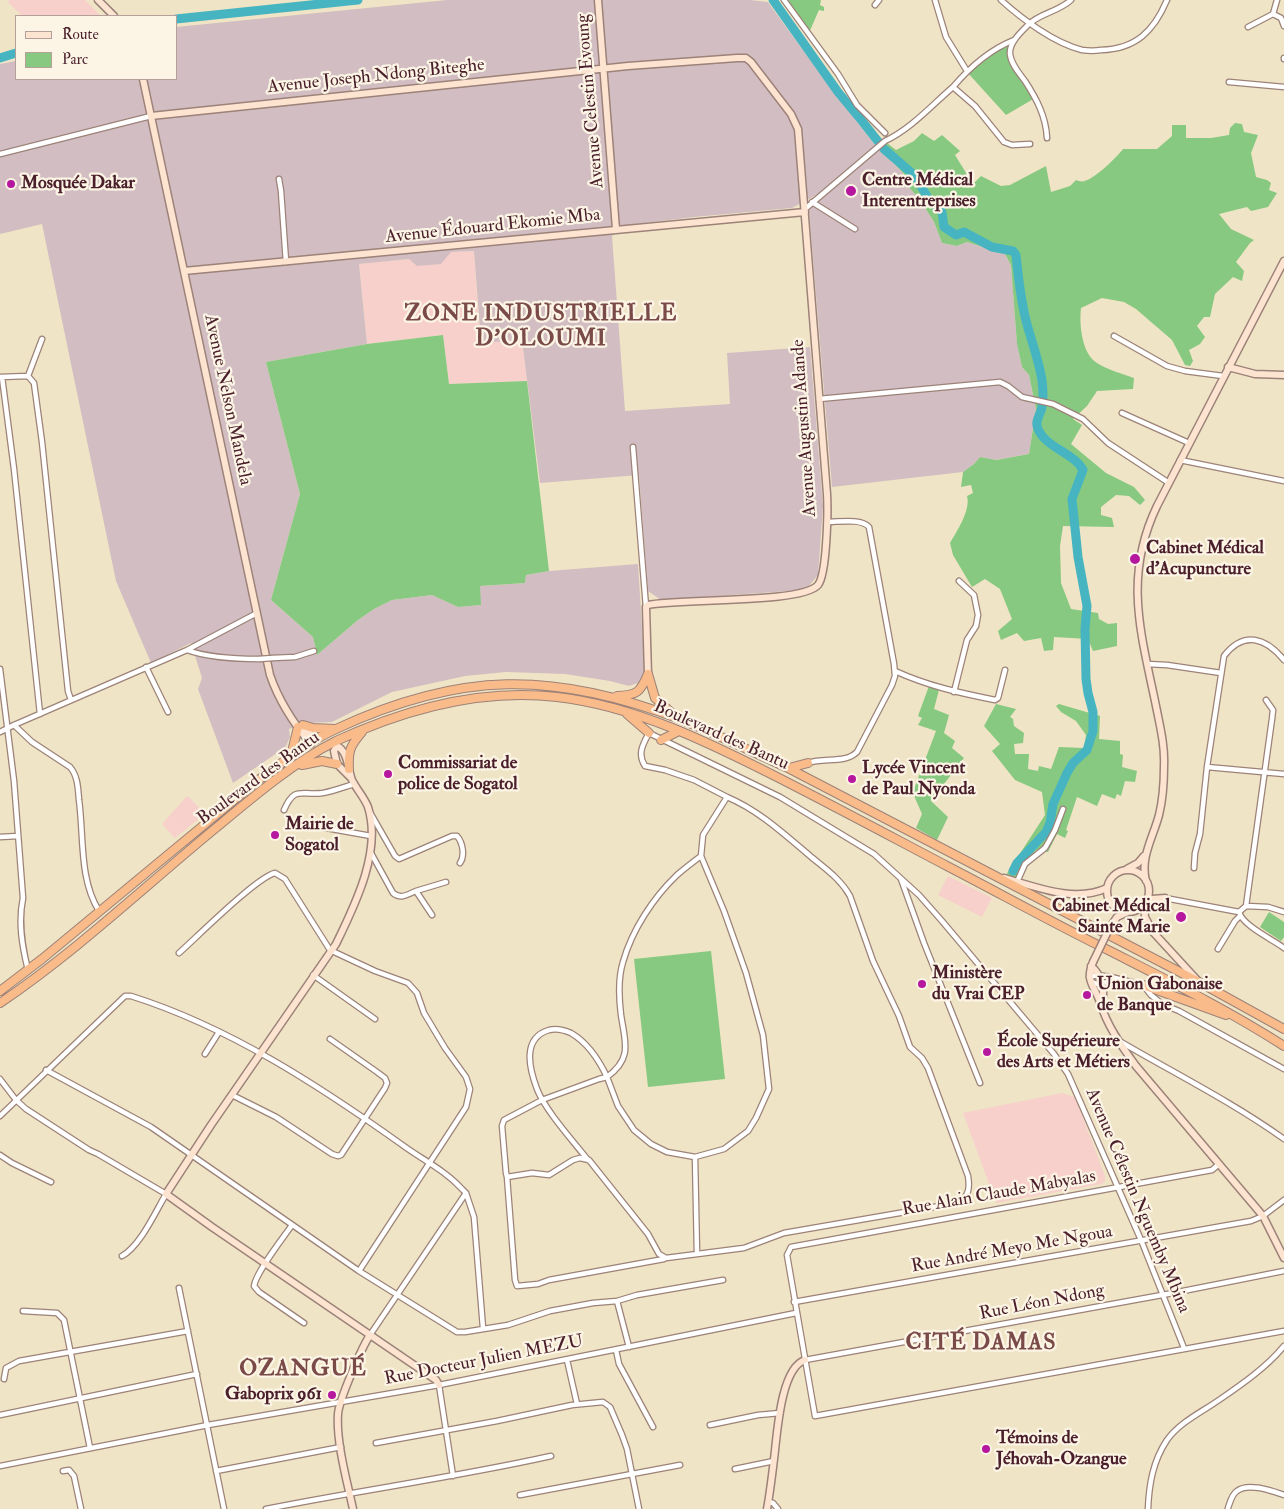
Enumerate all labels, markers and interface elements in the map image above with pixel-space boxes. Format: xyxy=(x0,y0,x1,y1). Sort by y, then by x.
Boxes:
street label: Avenue Celestin Evoung xyxy=(573,13,609,189)
legend xyxy=(15,15,178,80)
text: Route xyxy=(62,25,99,44)
text: Parc xyxy=(62,50,88,69)
street label: Avenue Joseph Ndong Biteghe xyxy=(266,55,486,99)
place label: Centre Médical Interentreprises xyxy=(862,170,976,212)
place label: Mosquée Dakar xyxy=(21,173,135,195)
marker: Mosquée Dakar xyxy=(5,178,17,190)
marker: Centre Médical Interentreprises xyxy=(844,184,858,198)
street label: Avenue Édouard Ekomie Mba xyxy=(385,205,601,249)
district label: ZONE INDUSTRIELLE D'OLOUMI xyxy=(402,302,680,354)
street label: Avenue Nelson Mandela xyxy=(198,313,256,487)
street label: Avenue Augustin Adande xyxy=(788,338,822,518)
place label: Cabinet Médical d'Acupuncture xyxy=(1146,538,1264,580)
marker: Cabinet Médical d'Acupuncture xyxy=(1128,552,1142,566)
street label: Boulevard des Bantu xyxy=(650,696,792,776)
street label: Boulevard des Bantu xyxy=(194,727,324,831)
place label: Commissariat de police de Sogatol xyxy=(398,753,518,796)
place label: Lycée Vincent de Paul Nyonda xyxy=(862,758,975,801)
marker: Commissariat de police de Sogatol xyxy=(382,768,394,780)
marker: Lycée Vincent de Paul Nyonda xyxy=(846,773,858,785)
place label: Mairie de Sogatol xyxy=(285,814,354,856)
marker: Mairie de Sogatol xyxy=(269,829,281,841)
place label: Cabinet Médical Sainte Marie xyxy=(1052,896,1170,939)
marker: Cabinet Médical Sainte Marie xyxy=(1174,910,1188,924)
place label: Ministère du Vrai CEP xyxy=(932,963,1025,1006)
place label: Union Gabonaise de Banque xyxy=(1097,974,1223,1016)
marker: Ministère du Vrai CEP xyxy=(916,978,928,990)
marker: Union Gabonaise de Banque xyxy=(1081,989,1093,1001)
place label: École Supérieure des Arts et Métiers xyxy=(997,1031,1130,1074)
marker: École Supérieure des Arts et Métiers xyxy=(981,1046,993,1058)
street label: Avenue Célestin Nguemby Mbina xyxy=(1080,1085,1194,1317)
street label: Rue Alain Claude Mabyalas xyxy=(901,1166,1097,1222)
street label: Rue André Meyo Me Ngoua xyxy=(910,1222,1114,1278)
street label: Rue Léon Ndong xyxy=(978,1280,1106,1326)
street label: Rue Docteur Julien MEZU xyxy=(383,1331,585,1391)
district label: CITÉ DAMAS xyxy=(904,1331,1058,1357)
district label: OZANGUÉ xyxy=(238,1357,368,1383)
place label: Gaboprix 961 xyxy=(225,1384,322,1406)
marker: Gaboprix 961 xyxy=(326,1389,338,1401)
place label: Témoins de Jéhovah-Ozangue xyxy=(996,1428,1126,1470)
marker: Témoins de Jéhovah-Ozangue xyxy=(980,1443,992,1455)

